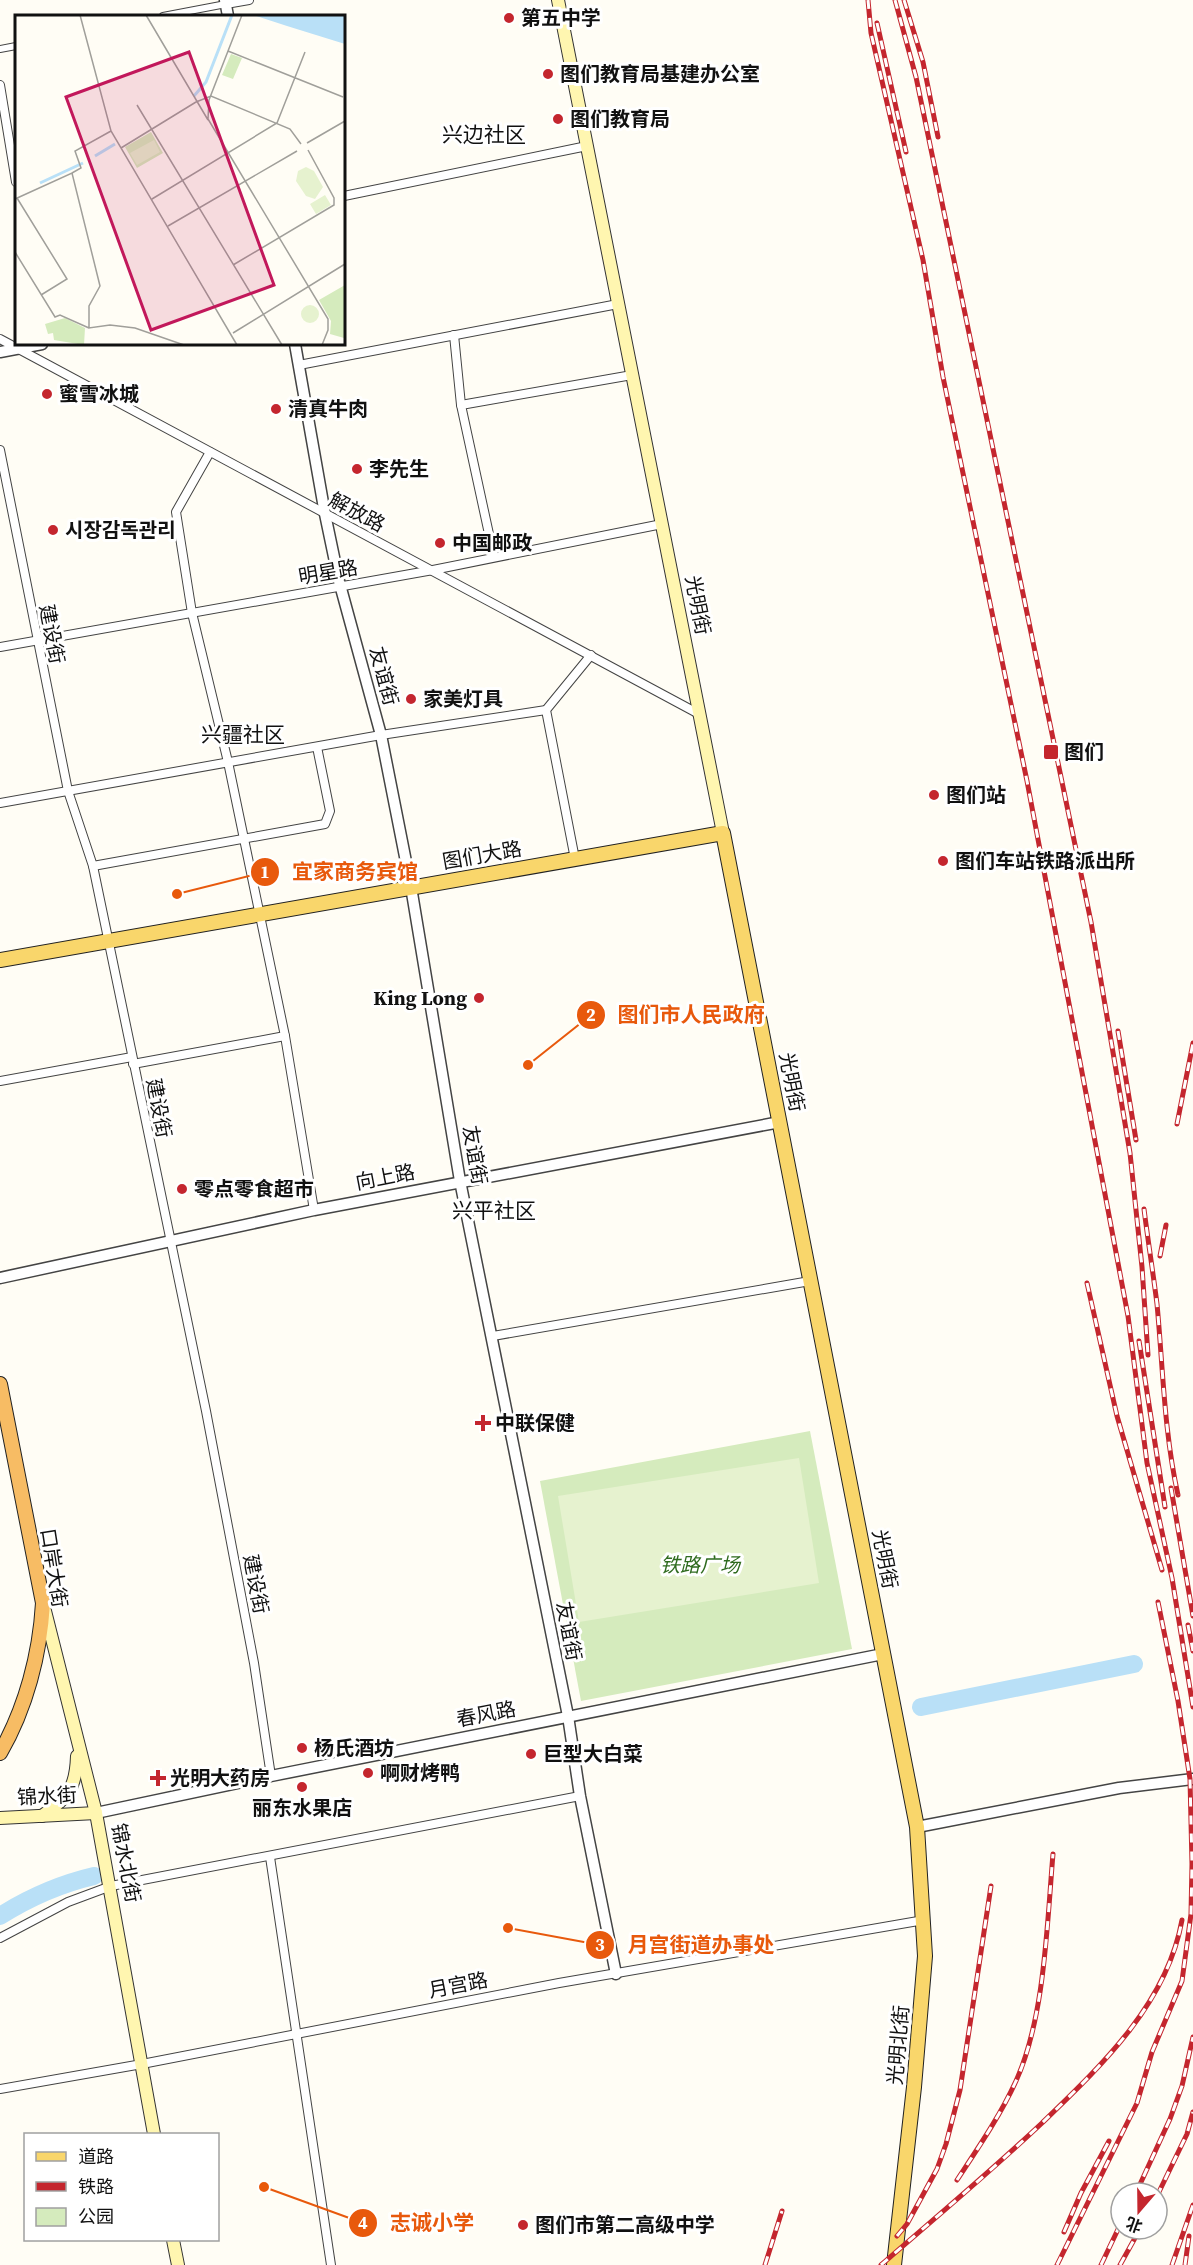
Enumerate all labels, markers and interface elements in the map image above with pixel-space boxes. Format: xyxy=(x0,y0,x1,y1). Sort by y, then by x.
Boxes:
place label: 第五中学 xyxy=(521,4,601,32)
marker: 第五中学 xyxy=(502,11,516,25)
inset map xyxy=(15,15,345,345)
place label: 图们教育局基建办公室 xyxy=(560,60,760,88)
marker: 图们教育局基建办公室 xyxy=(541,67,555,81)
place label: 图们教育局 xyxy=(570,105,670,133)
marker: 图们教育局 xyxy=(551,112,565,126)
district label: 兴边社区 xyxy=(442,120,526,149)
place label: 蜜雪冰城 xyxy=(59,380,139,408)
marker: 蜜雪冰城 xyxy=(40,387,54,401)
place label: 清真牛肉 xyxy=(288,395,368,423)
marker: 清真牛肉 xyxy=(269,402,283,416)
place label: 李先生 xyxy=(369,455,429,483)
marker: 李先生 xyxy=(350,462,364,476)
street label: 解放路 xyxy=(324,486,390,538)
place label: 시장감독관리 xyxy=(65,516,175,544)
marker: 시장감독관리 xyxy=(46,523,60,537)
place label: 中国邮政 xyxy=(452,529,532,557)
marker: 中国邮政 xyxy=(433,536,447,550)
street label: 明星路 xyxy=(296,553,360,591)
street label: 光明街 xyxy=(679,573,717,637)
street label: 建设街 xyxy=(33,602,71,666)
street label: 友谊街 xyxy=(363,643,405,709)
place label: 家美灯具 xyxy=(423,685,503,713)
marker: 家美灯具 xyxy=(404,692,418,706)
district label: 兴疆社区 xyxy=(201,720,285,749)
place label: 图们 xyxy=(1064,738,1104,766)
marker: 图们 xyxy=(1042,743,1060,761)
place label: 图们站 xyxy=(946,781,1006,809)
marker: 图们站 xyxy=(927,788,941,802)
street label: 图们大路 xyxy=(440,834,524,876)
place label: 图们车站铁路派出所 xyxy=(955,847,1135,875)
callout: 宜家商务宾馆 xyxy=(250,853,430,892)
marker: 图们车站铁路派出所 xyxy=(936,854,950,868)
text: 宜家商务宾馆 xyxy=(292,857,418,886)
text: 1 xyxy=(260,859,270,884)
place label: King Long xyxy=(373,984,467,1012)
marker: King Long xyxy=(472,991,486,1005)
callout: 图们市人民政府 xyxy=(576,995,777,1034)
text: 图们市人民政府 xyxy=(618,1000,765,1029)
text: 2 xyxy=(586,1002,596,1027)
street label: 光明街 xyxy=(773,1050,811,1114)
street label: 建设街 xyxy=(140,1076,178,1140)
street label: 友谊街 xyxy=(456,1123,494,1187)
street label: 向上路 xyxy=(353,1158,417,1196)
place label: 零点零食超市 xyxy=(194,1175,314,1203)
marker: 零点零食超市 xyxy=(175,1182,189,1196)
district label: 兴平社区 xyxy=(452,1196,536,1225)
place label: 中联保健 xyxy=(495,1409,575,1437)
marker: 中联保健 xyxy=(476,1416,490,1430)
street label: 口岸大街 xyxy=(34,1526,74,1610)
street label: 光明街 xyxy=(866,1527,904,1591)
park label: 铁路广场 xyxy=(660,1551,742,1579)
street label: 建设街 xyxy=(237,1552,275,1616)
street label: 友谊街 xyxy=(550,1599,588,1663)
street label: 春风路 xyxy=(454,1695,518,1733)
place label: 杨氏酒坊 xyxy=(314,1734,394,1762)
place label: 巨型大白菜 xyxy=(543,1740,643,1768)
marker: 杨氏酒坊 xyxy=(295,1741,309,1755)
marker: 巨型大白菜 xyxy=(524,1747,538,1761)
place label: 啊财烤鸭 xyxy=(380,1759,460,1787)
place label: 光明大药房 xyxy=(170,1764,270,1792)
marker: 啊财烤鸭 xyxy=(361,1766,375,1780)
marker: 光明大药房 xyxy=(151,1771,165,1785)
street label: 锦水街 xyxy=(16,1780,78,1812)
marker: 丽东水果店 xyxy=(295,1780,309,1794)
place label: 丽东水果店 xyxy=(252,1794,352,1822)
street label: 锦水北街 xyxy=(105,1821,147,1905)
callout: 月宫街道办事处 xyxy=(585,1925,786,1964)
text: 月宫街道办事处 xyxy=(628,1930,775,1959)
text: 3 xyxy=(595,1932,605,1957)
street label: 月宫路 xyxy=(426,1966,490,2004)
street label: 光明北街 xyxy=(881,2004,915,2086)
legend xyxy=(24,2133,219,2241)
text: 道路 xyxy=(78,2144,114,2169)
text: 铁路 xyxy=(78,2174,114,2199)
north arrow xyxy=(1109,2181,1169,2241)
callout: 志诚小学 xyxy=(348,2203,486,2242)
text: 公园 xyxy=(78,2204,114,2229)
text: 志诚小学 xyxy=(390,2208,474,2237)
text: 4 xyxy=(358,2210,368,2235)
place label: 图们市第二高级中学 xyxy=(535,2211,715,2239)
text: 北 xyxy=(1123,2212,1145,2238)
marker: 图们市第二高级中学 xyxy=(516,2218,530,2232)

